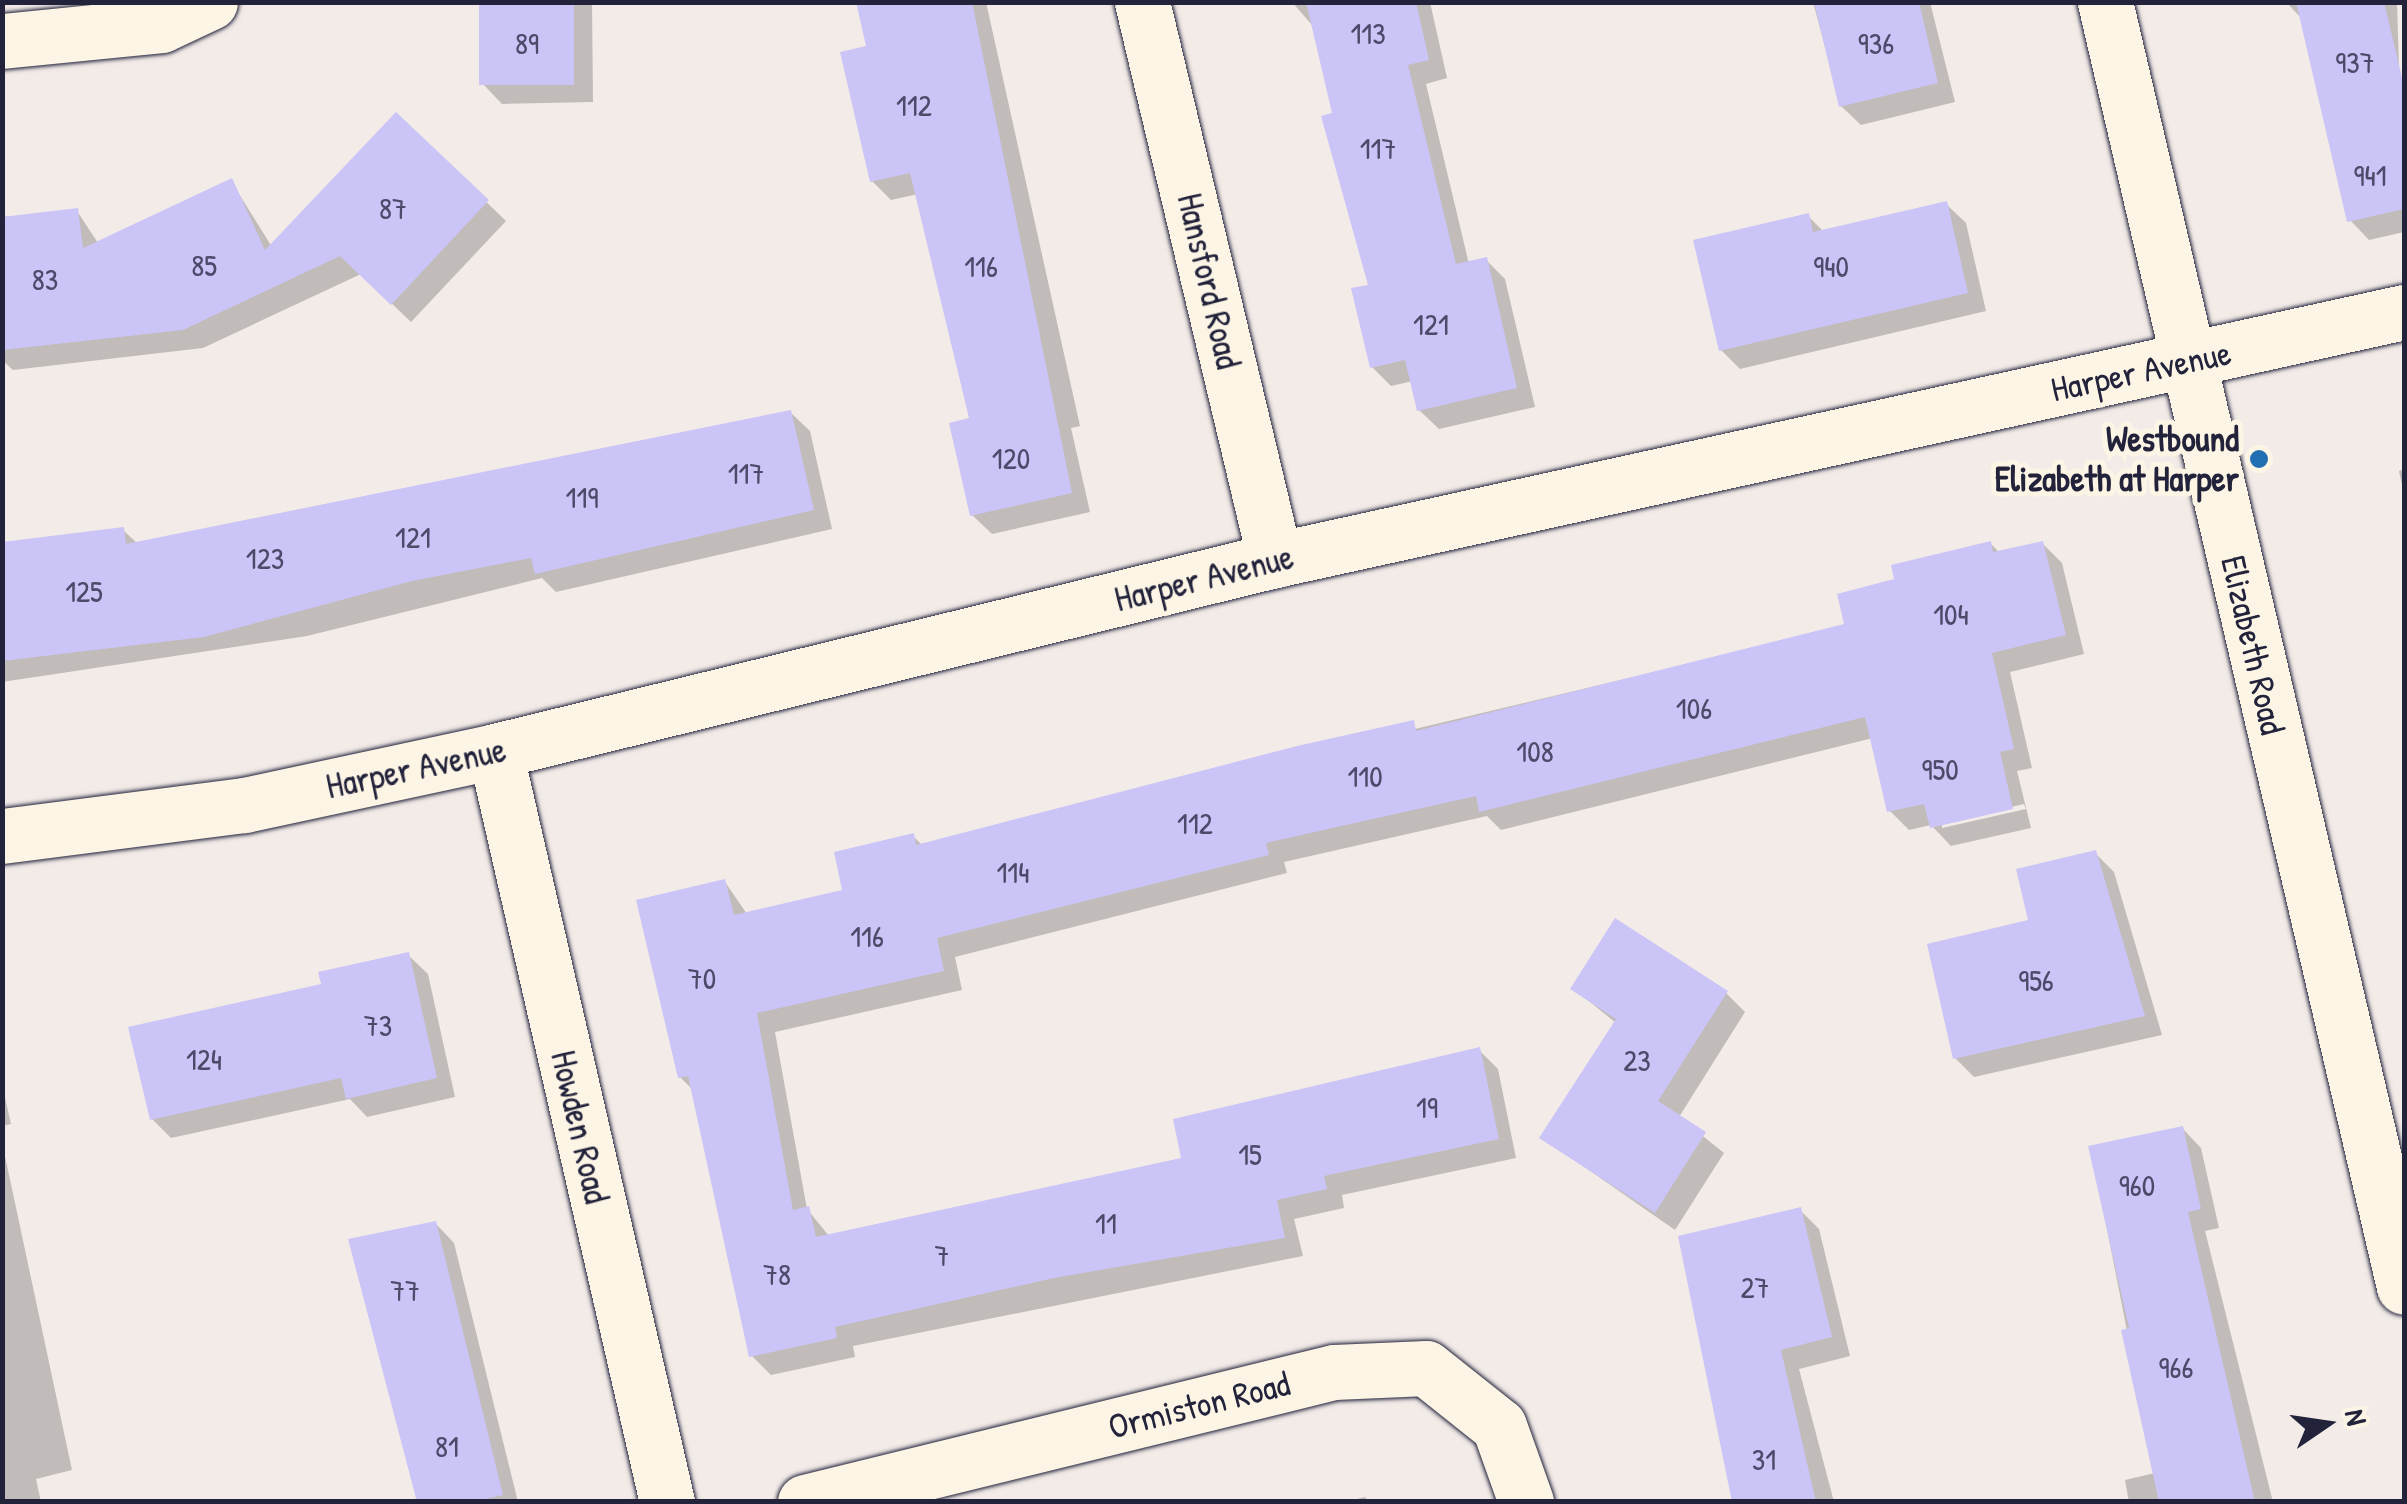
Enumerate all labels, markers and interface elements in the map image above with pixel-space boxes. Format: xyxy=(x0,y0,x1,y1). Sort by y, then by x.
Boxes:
house number: 113 xyxy=(1350,15,1386,51)
house number: 89 xyxy=(515,25,539,61)
house number: 936 xyxy=(1858,25,1894,61)
house number: 937 xyxy=(2335,44,2375,80)
house number: 112 xyxy=(896,87,932,123)
house number: 117 xyxy=(1360,130,1396,166)
house number: 941 xyxy=(2353,157,2387,193)
street label: Hansford Road xyxy=(1168,189,1250,373)
house number: 87 xyxy=(379,190,407,226)
house number: 85 xyxy=(191,247,217,283)
house number: 116 xyxy=(964,248,998,284)
house number: 940 xyxy=(1813,248,1849,284)
house number: 83 xyxy=(32,261,58,297)
house number: 121 xyxy=(1413,306,1449,342)
street label: Harper Avenue xyxy=(2047,331,2235,411)
place label: Westbound Elizabeth at Harper xyxy=(1995,418,2239,500)
house number: 120 xyxy=(992,440,1030,476)
marker: Westbound Elizabeth at Harper xyxy=(2248,448,2270,470)
house number: 117 xyxy=(728,455,764,491)
house number: 119 xyxy=(566,479,598,515)
house number: 121 xyxy=(395,519,431,555)
street label: Harper Avenue xyxy=(1110,536,1298,620)
house number: 123 xyxy=(246,540,284,576)
street label: Elizabeth Road xyxy=(2212,552,2294,738)
house number: 125 xyxy=(65,573,103,609)
house number: 104 xyxy=(1933,596,1969,632)
house number: 106 xyxy=(1676,690,1712,726)
street label: Harper Avenue xyxy=(322,728,510,808)
house number: 108 xyxy=(1516,733,1554,769)
house number: 950 xyxy=(1921,751,1959,787)
house number: 110 xyxy=(1347,758,1383,794)
house number: 112 xyxy=(1177,805,1213,841)
house number: 114 xyxy=(996,854,1030,890)
house number: 116 xyxy=(850,918,884,954)
house number: 70 xyxy=(688,960,716,996)
house number: 956 xyxy=(2018,962,2054,998)
house number: 73 xyxy=(364,1007,392,1043)
house number: 124 xyxy=(186,1041,222,1077)
house number: 23 xyxy=(1623,1042,1651,1078)
street label: Howden Road xyxy=(542,1047,618,1207)
house number: 19 xyxy=(1416,1089,1438,1125)
house number: 15 xyxy=(1238,1136,1262,1172)
house number: 960 xyxy=(2119,1167,2155,1203)
house number: 11 xyxy=(1095,1205,1117,1241)
house number: 7 xyxy=(935,1237,949,1273)
house number: 78 xyxy=(763,1256,791,1292)
house number: 27 xyxy=(1741,1269,1769,1305)
house number: 77 xyxy=(390,1272,420,1308)
house number: 966 xyxy=(2159,1349,2193,1385)
street label: Ormiston Road xyxy=(1104,1362,1294,1448)
north arrow xyxy=(2277,1374,2377,1474)
text: N xyxy=(2336,1406,2376,1429)
house number: 81 xyxy=(435,1428,459,1464)
house number: 31 xyxy=(1752,1441,1776,1477)

